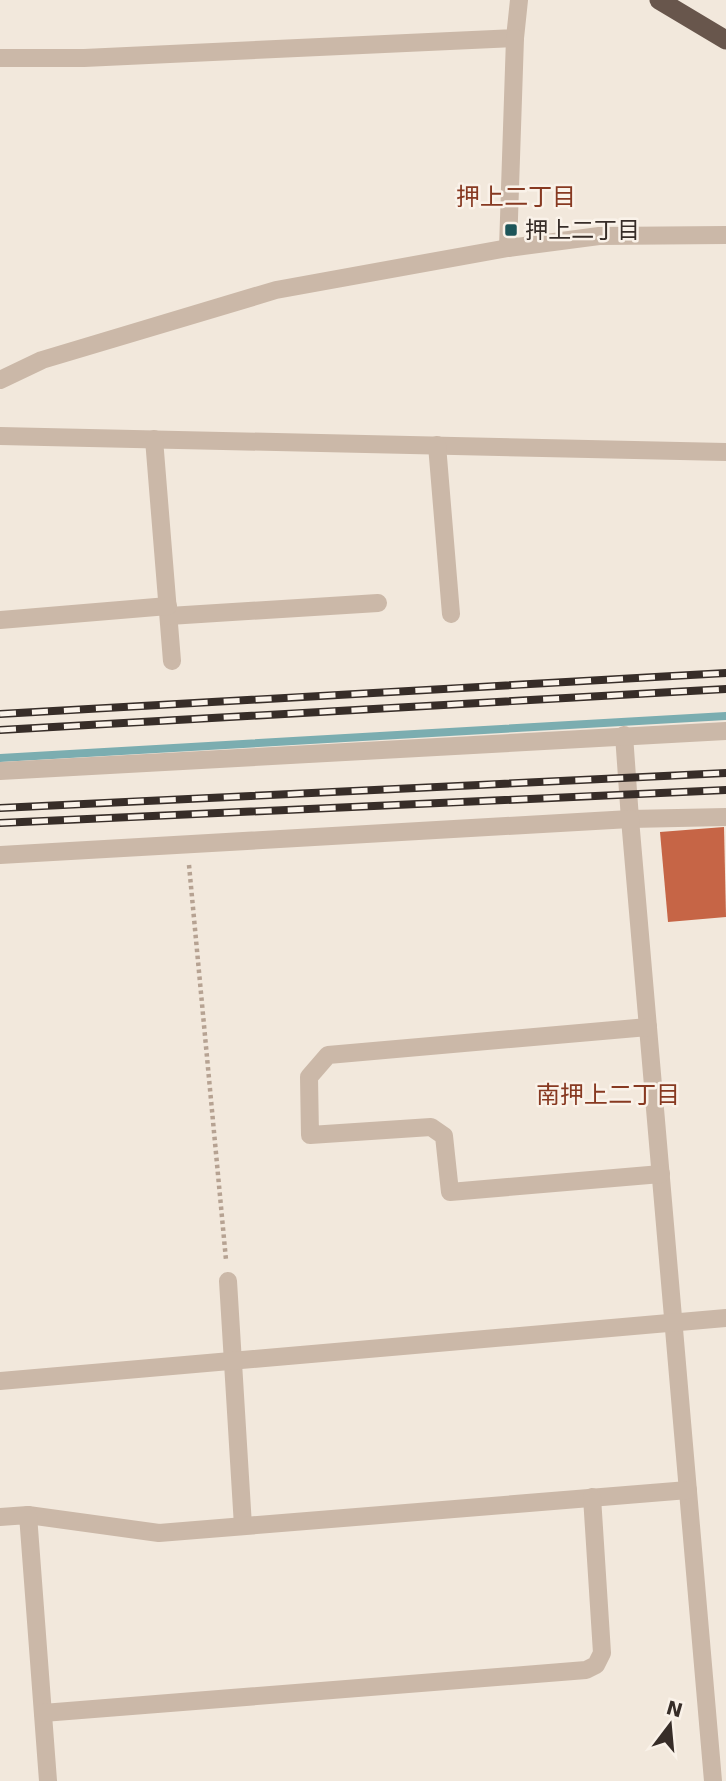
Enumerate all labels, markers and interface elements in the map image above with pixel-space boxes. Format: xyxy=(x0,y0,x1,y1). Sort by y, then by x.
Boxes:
district label: 押上二丁目 xyxy=(456,183,576,211)
place label: 押上二丁目 xyxy=(525,217,640,243)
marker: 押上二丁目 xyxy=(503,222,519,238)
district label: 南押上二丁目 xyxy=(536,1081,680,1109)
north arrow xyxy=(635,1690,705,1760)
text: N xyxy=(664,1696,685,1721)

